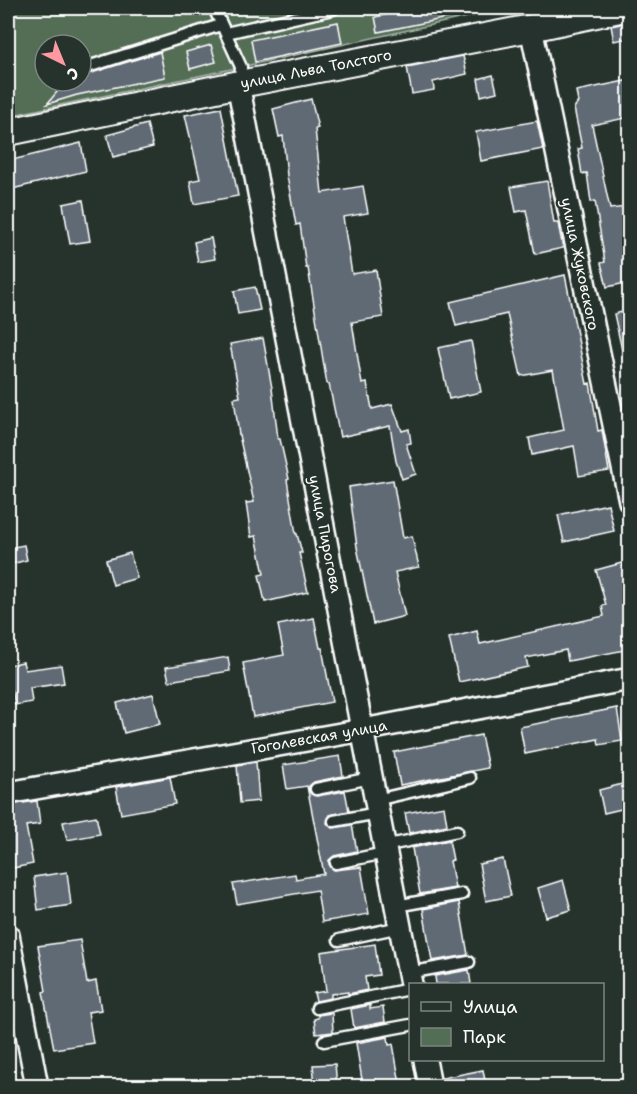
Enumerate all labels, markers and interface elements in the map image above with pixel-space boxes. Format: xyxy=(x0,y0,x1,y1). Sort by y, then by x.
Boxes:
north arrow xyxy=(33,33,93,93)
street label: улица Льва Толстого xyxy=(239,45,393,93)
text: С xyxy=(62,63,84,85)
street label: улица Жуковского xyxy=(556,196,604,332)
street label: улица Пирогова xyxy=(304,473,346,595)
street label: Гоголевская улица xyxy=(250,715,389,759)
legend xyxy=(409,983,604,1061)
text: Улица xyxy=(463,995,517,1019)
text: Парк xyxy=(463,1025,506,1049)

